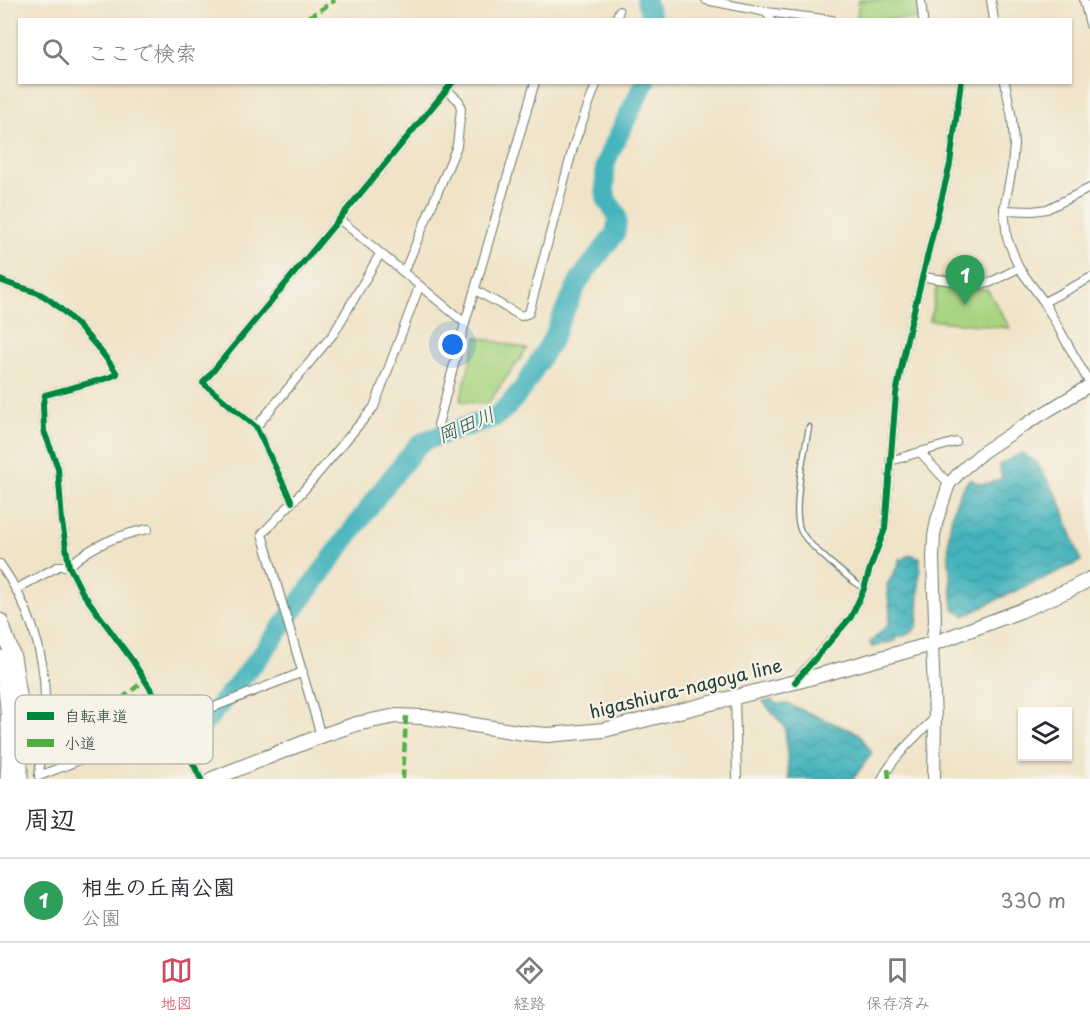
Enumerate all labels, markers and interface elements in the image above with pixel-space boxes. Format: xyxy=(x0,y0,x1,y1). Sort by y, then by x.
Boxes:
search box xyxy=(18,18,1072,84)
icon: search xyxy=(39,35,72,68)
text: ここで検索 xyxy=(87,35,197,68)
pin: 1 xyxy=(946,256,984,305)
your location xyxy=(438,330,467,359)
water label: 岡田川 xyxy=(432,399,499,450)
street label: higashiura-nagoya line xyxy=(587,651,785,725)
legend xyxy=(15,695,213,764)
text: 自転車道 xyxy=(64,703,128,727)
map controls xyxy=(1018,707,1072,761)
button: layers xyxy=(1018,707,1072,761)
text: 小道 xyxy=(64,730,96,754)
text: 周辺 xyxy=(24,799,76,838)
text: 相生の丘南公園 xyxy=(81,869,235,902)
text: 1 xyxy=(39,885,48,915)
text: 330 m xyxy=(1000,885,1066,915)
text: 公園 xyxy=(81,902,121,932)
tab: 地図 xyxy=(160,954,193,1014)
tab: 経路 xyxy=(513,954,546,1014)
tab: 保存済み xyxy=(866,954,930,1014)

